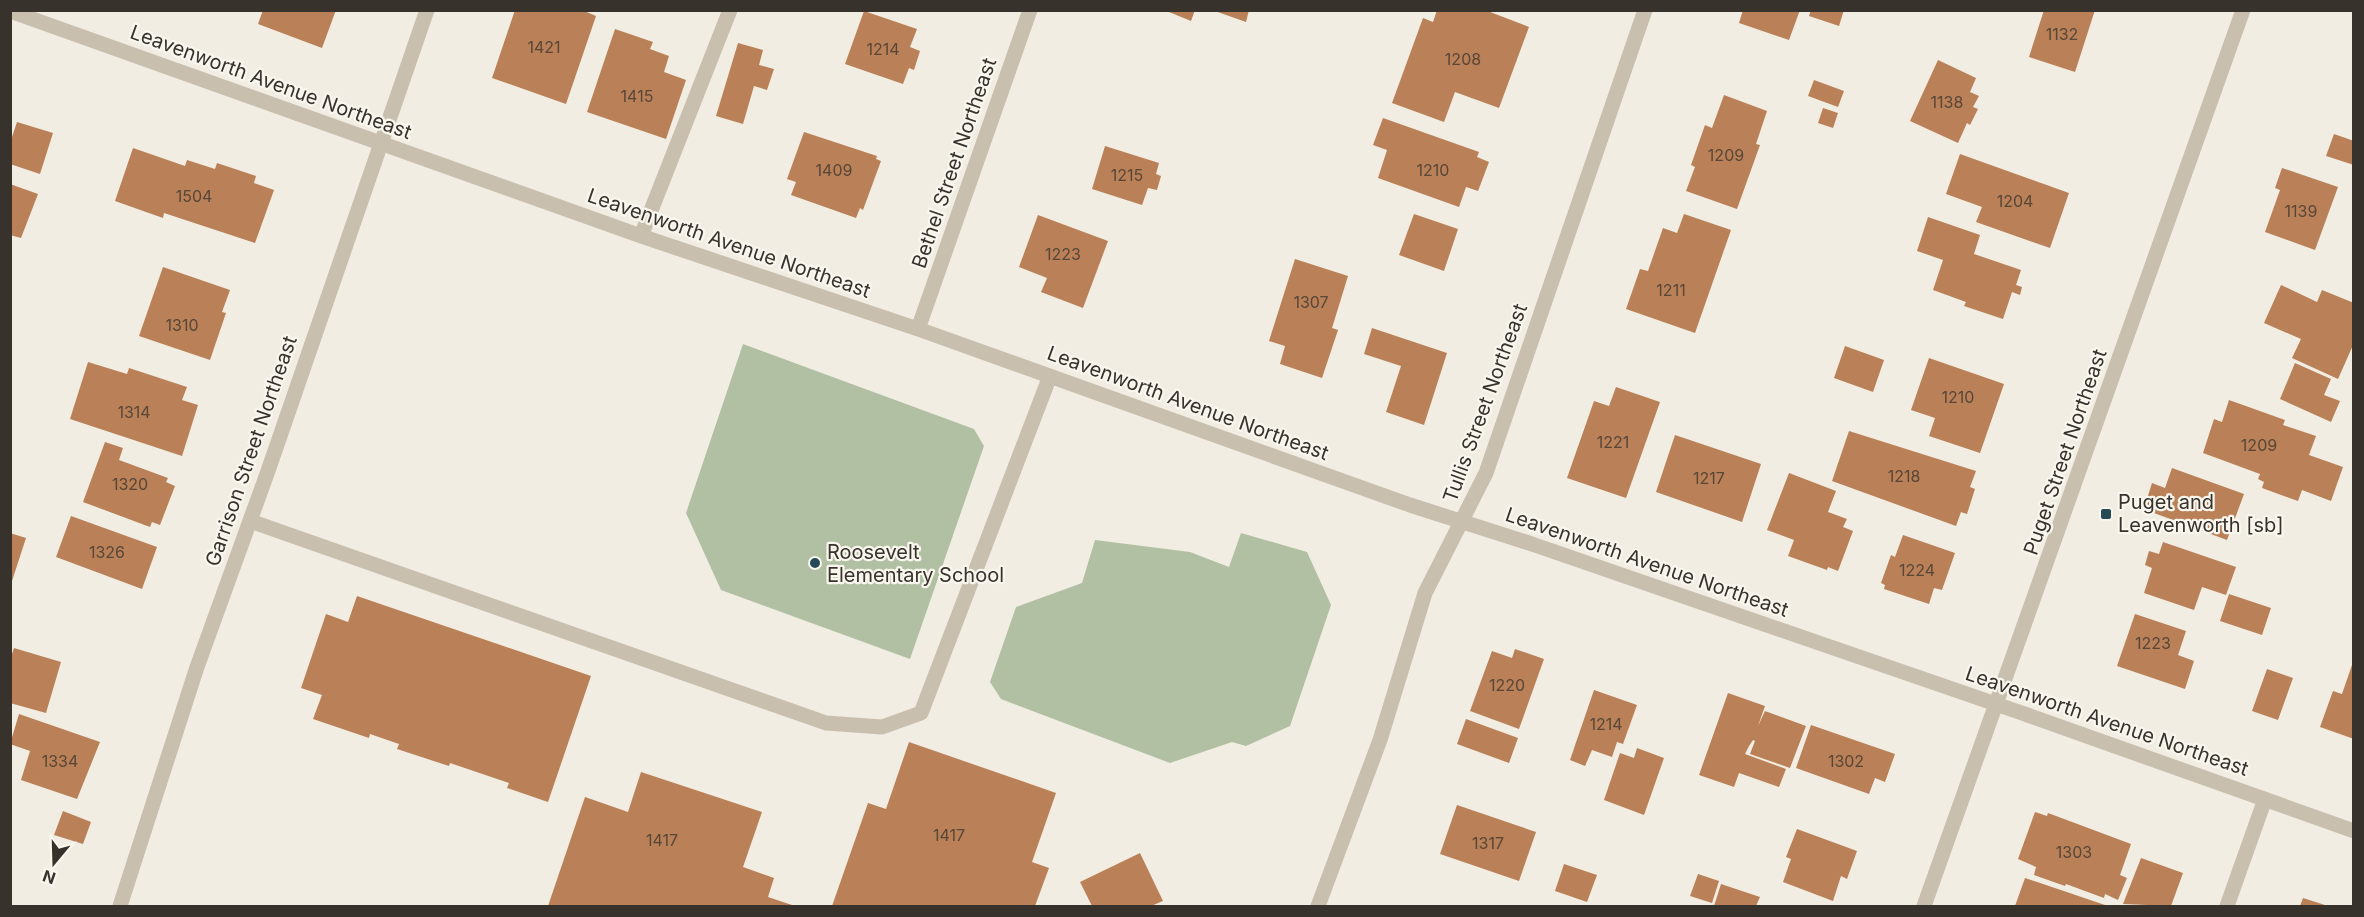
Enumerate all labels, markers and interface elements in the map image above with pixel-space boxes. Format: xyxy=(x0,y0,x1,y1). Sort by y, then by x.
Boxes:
street label: Leavenworth Avenue Northeast xyxy=(127,20,415,144)
house number: 1132 xyxy=(2046,24,2078,44)
house number: 1421 xyxy=(527,37,561,57)
house number: 1214 xyxy=(866,39,900,59)
house number: 1208 xyxy=(1445,49,1481,69)
street label: Bethel Street Northeast xyxy=(907,54,1001,271)
house number: 1415 xyxy=(621,86,653,106)
house number: 1138 xyxy=(1931,92,1963,112)
house number: 1209 xyxy=(1708,145,1744,165)
house number: 1409 xyxy=(816,160,852,180)
house number: 1210 xyxy=(1417,160,1449,180)
house number: 1215 xyxy=(1111,165,1143,185)
street label: Leavenworth Avenue Northeast xyxy=(584,183,874,303)
house number: 1504 xyxy=(176,186,212,206)
house number: 1204 xyxy=(1997,191,2033,211)
house number: 1139 xyxy=(2285,201,2317,221)
house number: 1223 xyxy=(1045,244,1081,264)
house number: 1211 xyxy=(1656,280,1686,300)
house number: 1307 xyxy=(1293,292,1329,312)
street label: Tullis Street Northeast xyxy=(1438,300,1532,506)
house number: 1310 xyxy=(166,315,199,335)
street label: Garrison Street Northeast xyxy=(200,332,302,569)
street label: Leavenworth Avenue Northeast xyxy=(1044,341,1332,465)
street label: Puget Street Northeast xyxy=(2018,345,2112,558)
house number: 1210 xyxy=(1942,387,1974,407)
house number: 1314 xyxy=(117,402,151,422)
house number: 1221 xyxy=(1597,432,1629,452)
house number: 1209 xyxy=(2241,435,2277,455)
house number: 1218 xyxy=(1888,466,1920,486)
house number: 1217 xyxy=(1693,468,1725,488)
house number: 1320 xyxy=(112,474,148,494)
place label: Puget and Leavenworth [sb] xyxy=(2118,490,2283,537)
street label: Leavenworth Avenue Northeast xyxy=(1502,502,1792,622)
marker: Puget and Leavenworth [sb] xyxy=(2099,507,2113,521)
place label: Roosevelt Elementary School xyxy=(827,540,1004,587)
house number: 1326 xyxy=(89,542,125,562)
marker: Roosevelt Elementary School xyxy=(808,556,822,570)
house number: 1224 xyxy=(1899,560,1935,580)
house number: 1223 xyxy=(2135,633,2171,653)
street label: Leavenworth Avenue Northeast xyxy=(1962,661,2252,781)
house number: 1220 xyxy=(1489,675,1525,695)
house number: 1214 xyxy=(1589,714,1623,734)
house number: 1334 xyxy=(42,751,78,771)
house number: 1302 xyxy=(1828,751,1864,771)
house number: 1417 xyxy=(933,825,965,845)
house number: 1417 xyxy=(646,830,678,850)
north arrow xyxy=(24,833,84,893)
house number: 1317 xyxy=(1472,833,1504,853)
house number: 1303 xyxy=(2056,842,2092,862)
text: N xyxy=(40,866,58,889)

